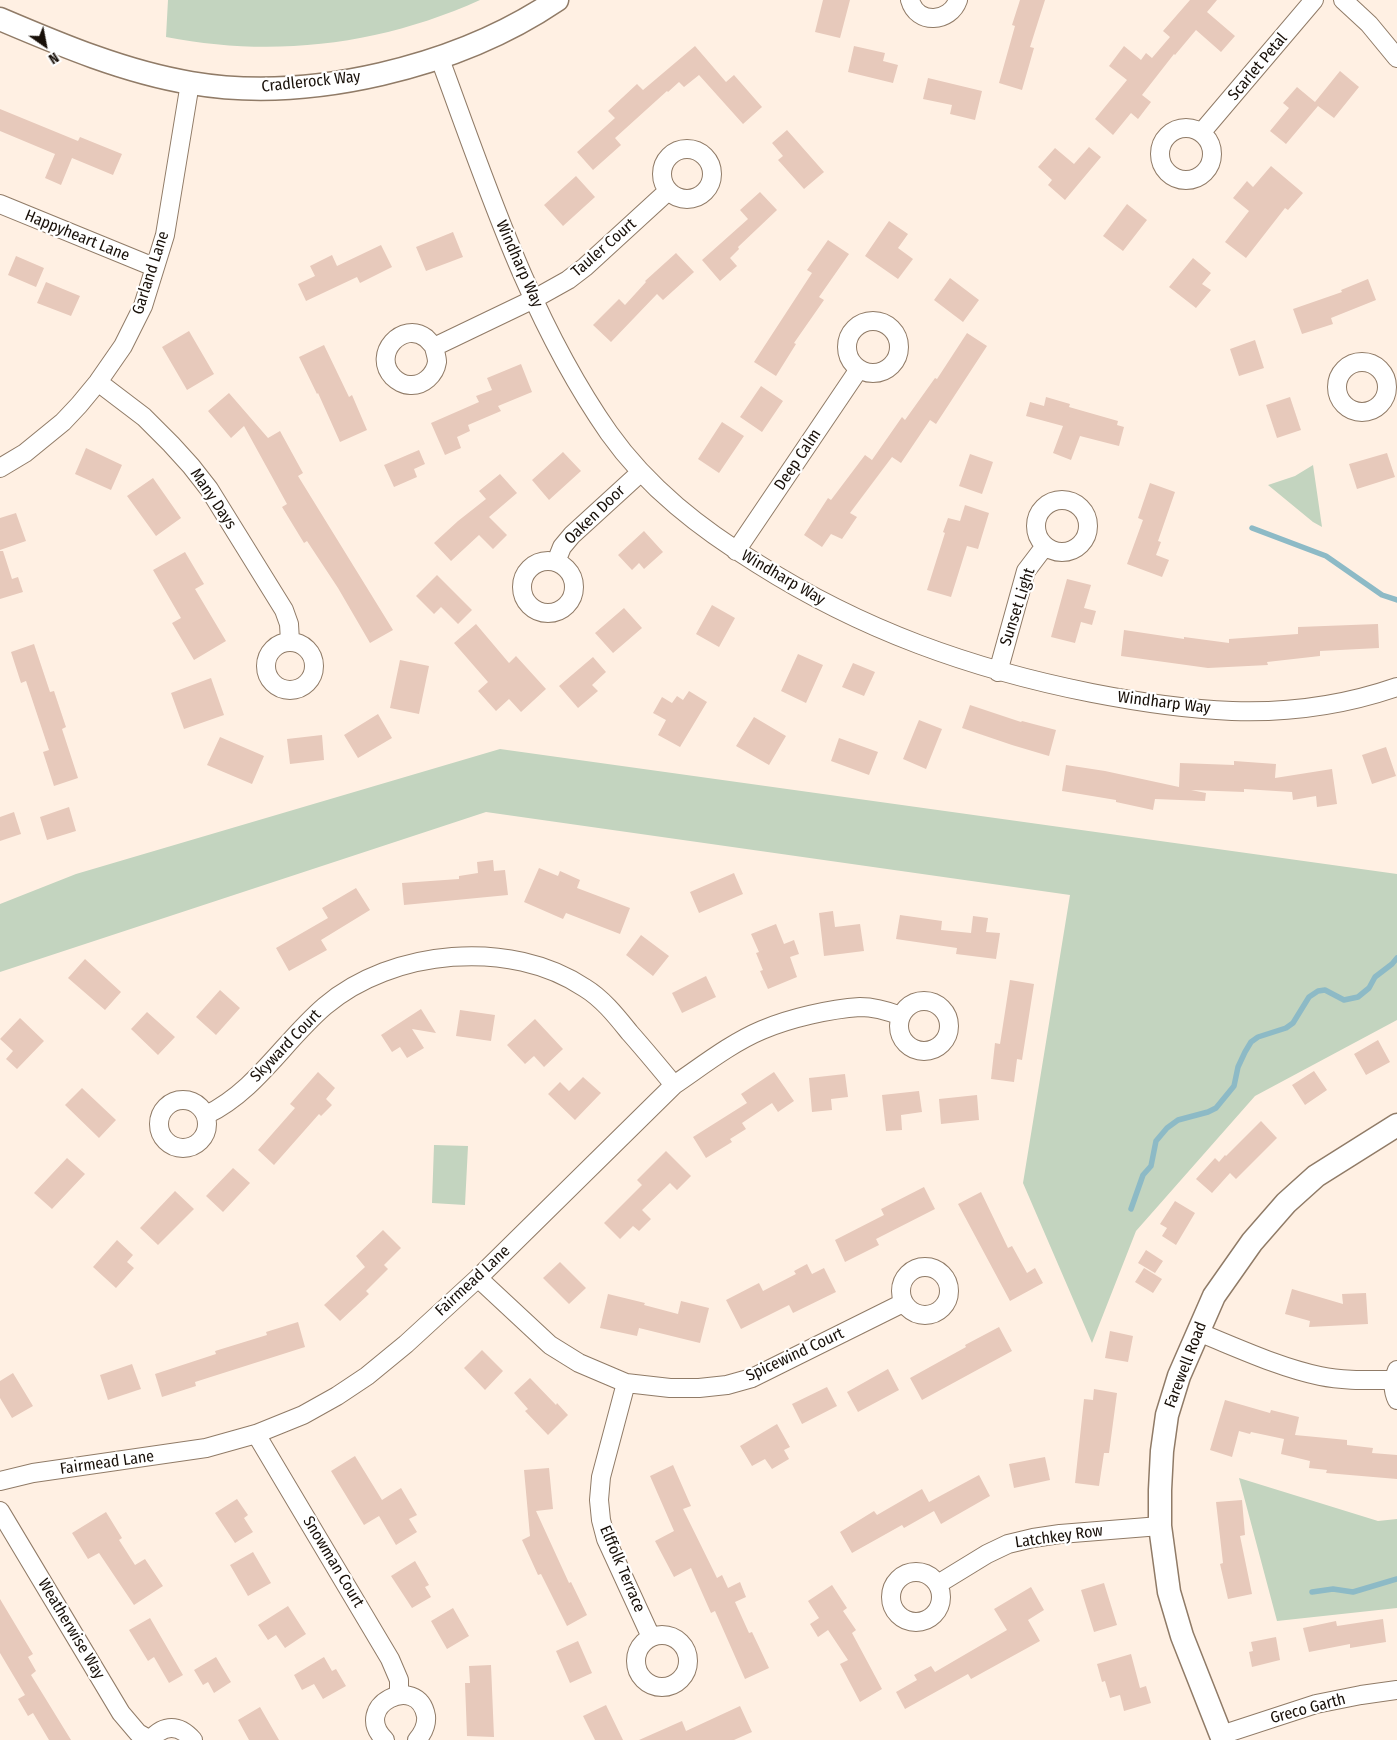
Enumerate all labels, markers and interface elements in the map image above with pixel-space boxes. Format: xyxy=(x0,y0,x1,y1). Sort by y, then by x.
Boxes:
north arrow xyxy=(20,20,70,70)
street label: Scarlet Petal xyxy=(1224,29,1292,105)
text: N xyxy=(45,49,62,67)
street label: Cradlerock Way xyxy=(261,67,361,97)
street label: Happyheart Lane xyxy=(22,206,132,266)
street label: Tauler Court xyxy=(568,215,640,281)
street label: Windharp Way xyxy=(491,217,547,311)
street label: Garland Lane xyxy=(129,229,173,317)
street label: Deep Calm xyxy=(771,426,825,494)
street label: Many Days xyxy=(186,465,240,533)
street label: Oaken Door xyxy=(561,481,629,549)
street label: Windharp Way xyxy=(738,546,828,610)
street label: Sunset Light xyxy=(996,566,1040,648)
street label: Windharp Way xyxy=(1116,688,1212,718)
street label: Skyward Court xyxy=(247,1006,325,1086)
street label: Fairmead Lane xyxy=(432,1242,514,1320)
street label: Farewell Road xyxy=(1161,1319,1211,1411)
street label: Spicewind Court xyxy=(743,1324,847,1386)
street label: Fairmead Lane xyxy=(59,1447,155,1479)
street label: Snowman Court xyxy=(298,1513,368,1611)
street label: Latchkey Row xyxy=(1014,1521,1104,1553)
street label: Elffolk Terrace xyxy=(595,1523,649,1615)
street label: Weatherwise Way xyxy=(33,1575,109,1683)
street label: Greco Garth xyxy=(1268,1690,1348,1728)

